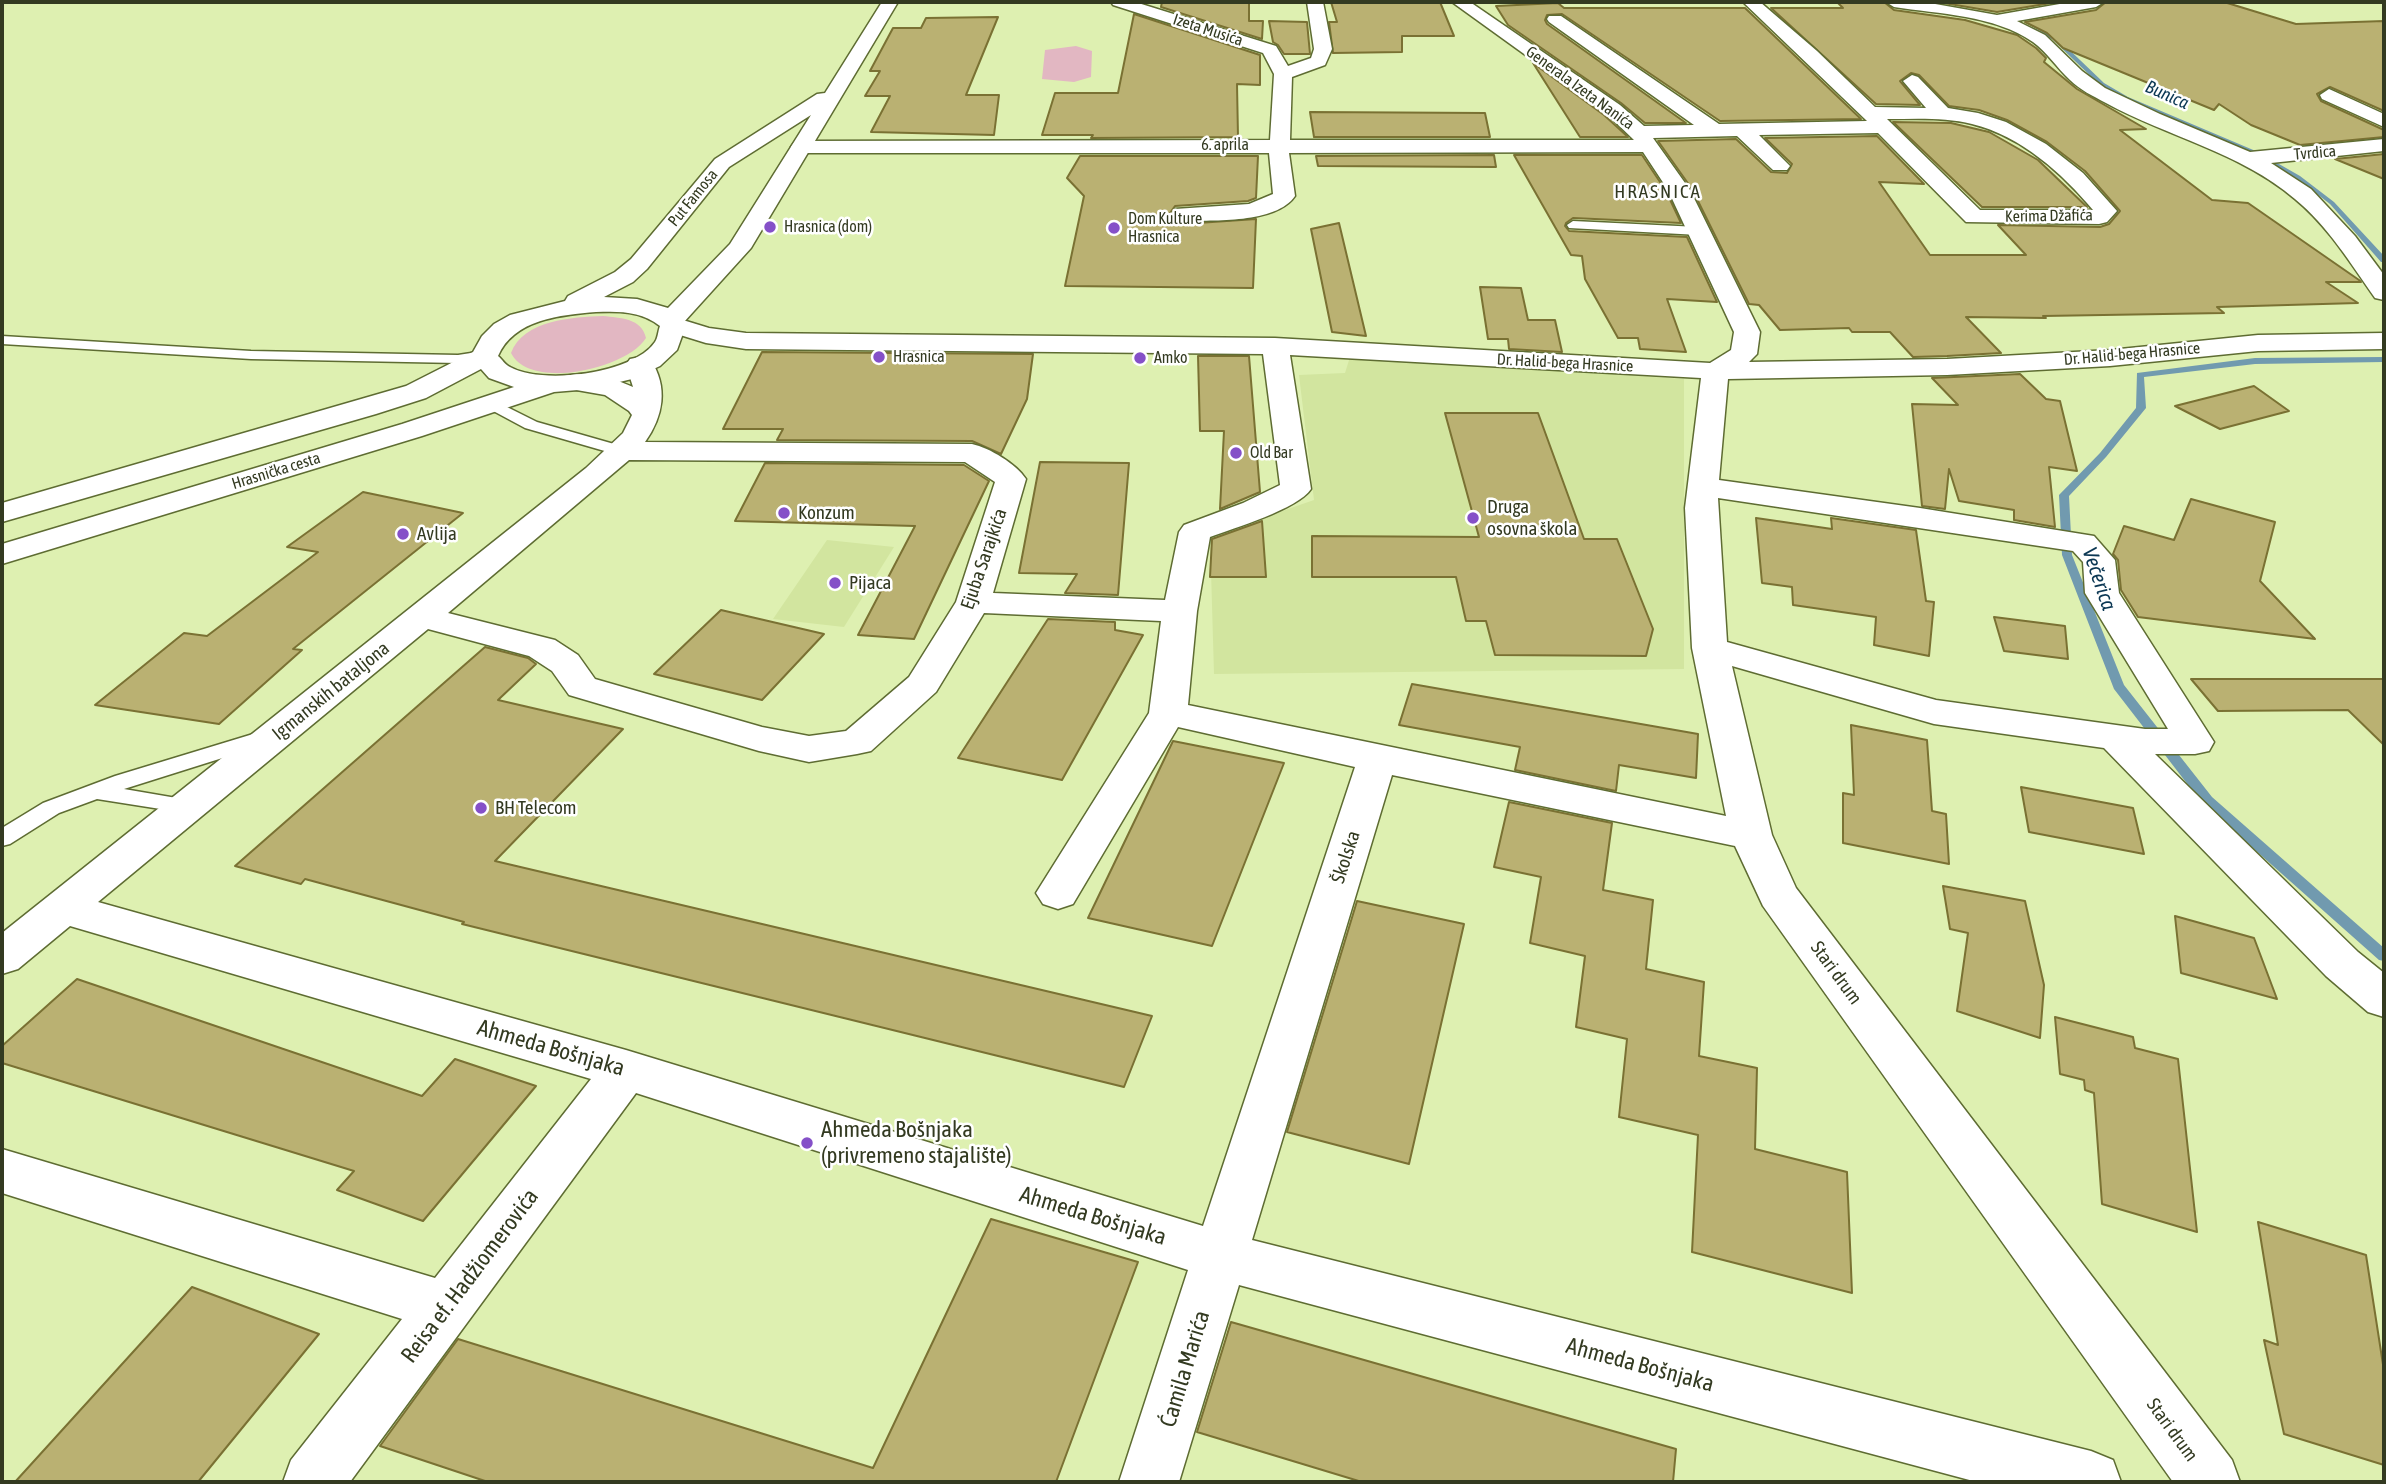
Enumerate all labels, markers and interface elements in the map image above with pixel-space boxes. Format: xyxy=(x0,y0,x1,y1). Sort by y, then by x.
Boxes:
street label: Izeta Musića xyxy=(1171,10,1245,50)
street label: Generala Izeta Nanića xyxy=(1522,42,1638,134)
water label: Bunica xyxy=(2142,76,2192,114)
street label: 6. aprila xyxy=(1201,135,1249,155)
street label: Tvrdica xyxy=(2293,142,2337,164)
street label: Put Famosa xyxy=(664,166,722,230)
district label: HRASNICA xyxy=(1615,181,1701,203)
street label: Kerima Džafića xyxy=(2005,206,2093,226)
place label: Dom Kulture Hrasnica xyxy=(1128,209,1202,247)
place label: Hrasnica (dom) xyxy=(784,217,872,237)
marker: Hrasnica (dom) xyxy=(762,219,778,235)
marker: Dom Kulture Hrasnica xyxy=(1106,220,1122,236)
street label: Dr. Halid-bega Hrasnice xyxy=(2063,338,2201,370)
place label: Hrasnica xyxy=(893,347,945,367)
place label: Amko xyxy=(1154,348,1188,368)
marker: Hrasnica xyxy=(871,349,887,365)
marker: Amko xyxy=(1132,350,1148,366)
street label: Dr. Halid-bega Hrasnice xyxy=(1496,350,1634,376)
place label: Old Bar xyxy=(1250,443,1293,463)
marker: Old Bar xyxy=(1228,445,1244,461)
street label: Hrasnička cesta xyxy=(229,448,323,494)
place label: Druga osovna škola xyxy=(1487,496,1577,540)
place label: Konzum xyxy=(798,502,855,524)
marker: Konzum xyxy=(776,505,792,521)
street label: Ejuba Sarajkića xyxy=(956,505,1012,613)
marker: Druga osovna škola xyxy=(1465,510,1481,526)
place label: Avlija xyxy=(417,523,457,545)
marker: Avlija xyxy=(395,526,411,542)
water label: Večerica xyxy=(2077,544,2121,614)
place label: Pijaca xyxy=(849,572,891,594)
marker: Pijaca xyxy=(827,575,843,591)
street label: Igmanskih bataljona xyxy=(268,637,394,745)
place label: BH Telecom xyxy=(495,797,576,819)
marker: BH Telecom xyxy=(473,800,489,816)
street label: Školska xyxy=(1327,828,1365,886)
street label: Stari drum xyxy=(1806,937,1866,1009)
street label: Ahmeda Bošnjaka xyxy=(474,1014,628,1082)
place label: Ahmeda Bošnjaka (privremeno stajalište) xyxy=(821,1116,1012,1170)
marker: Ahmeda Bošnjaka (privremeno stajalište) xyxy=(799,1135,815,1151)
street label: Ahmeda Bošnjaka xyxy=(1016,1181,1170,1251)
street label: Reisa ef. Hadžiomerovića xyxy=(396,1183,544,1369)
street label: Ćamila Marića xyxy=(1154,1307,1216,1431)
street label: Ahmeda Bošnjaka xyxy=(1563,1332,1717,1398)
street label: Stari drum xyxy=(2142,1394,2202,1466)

